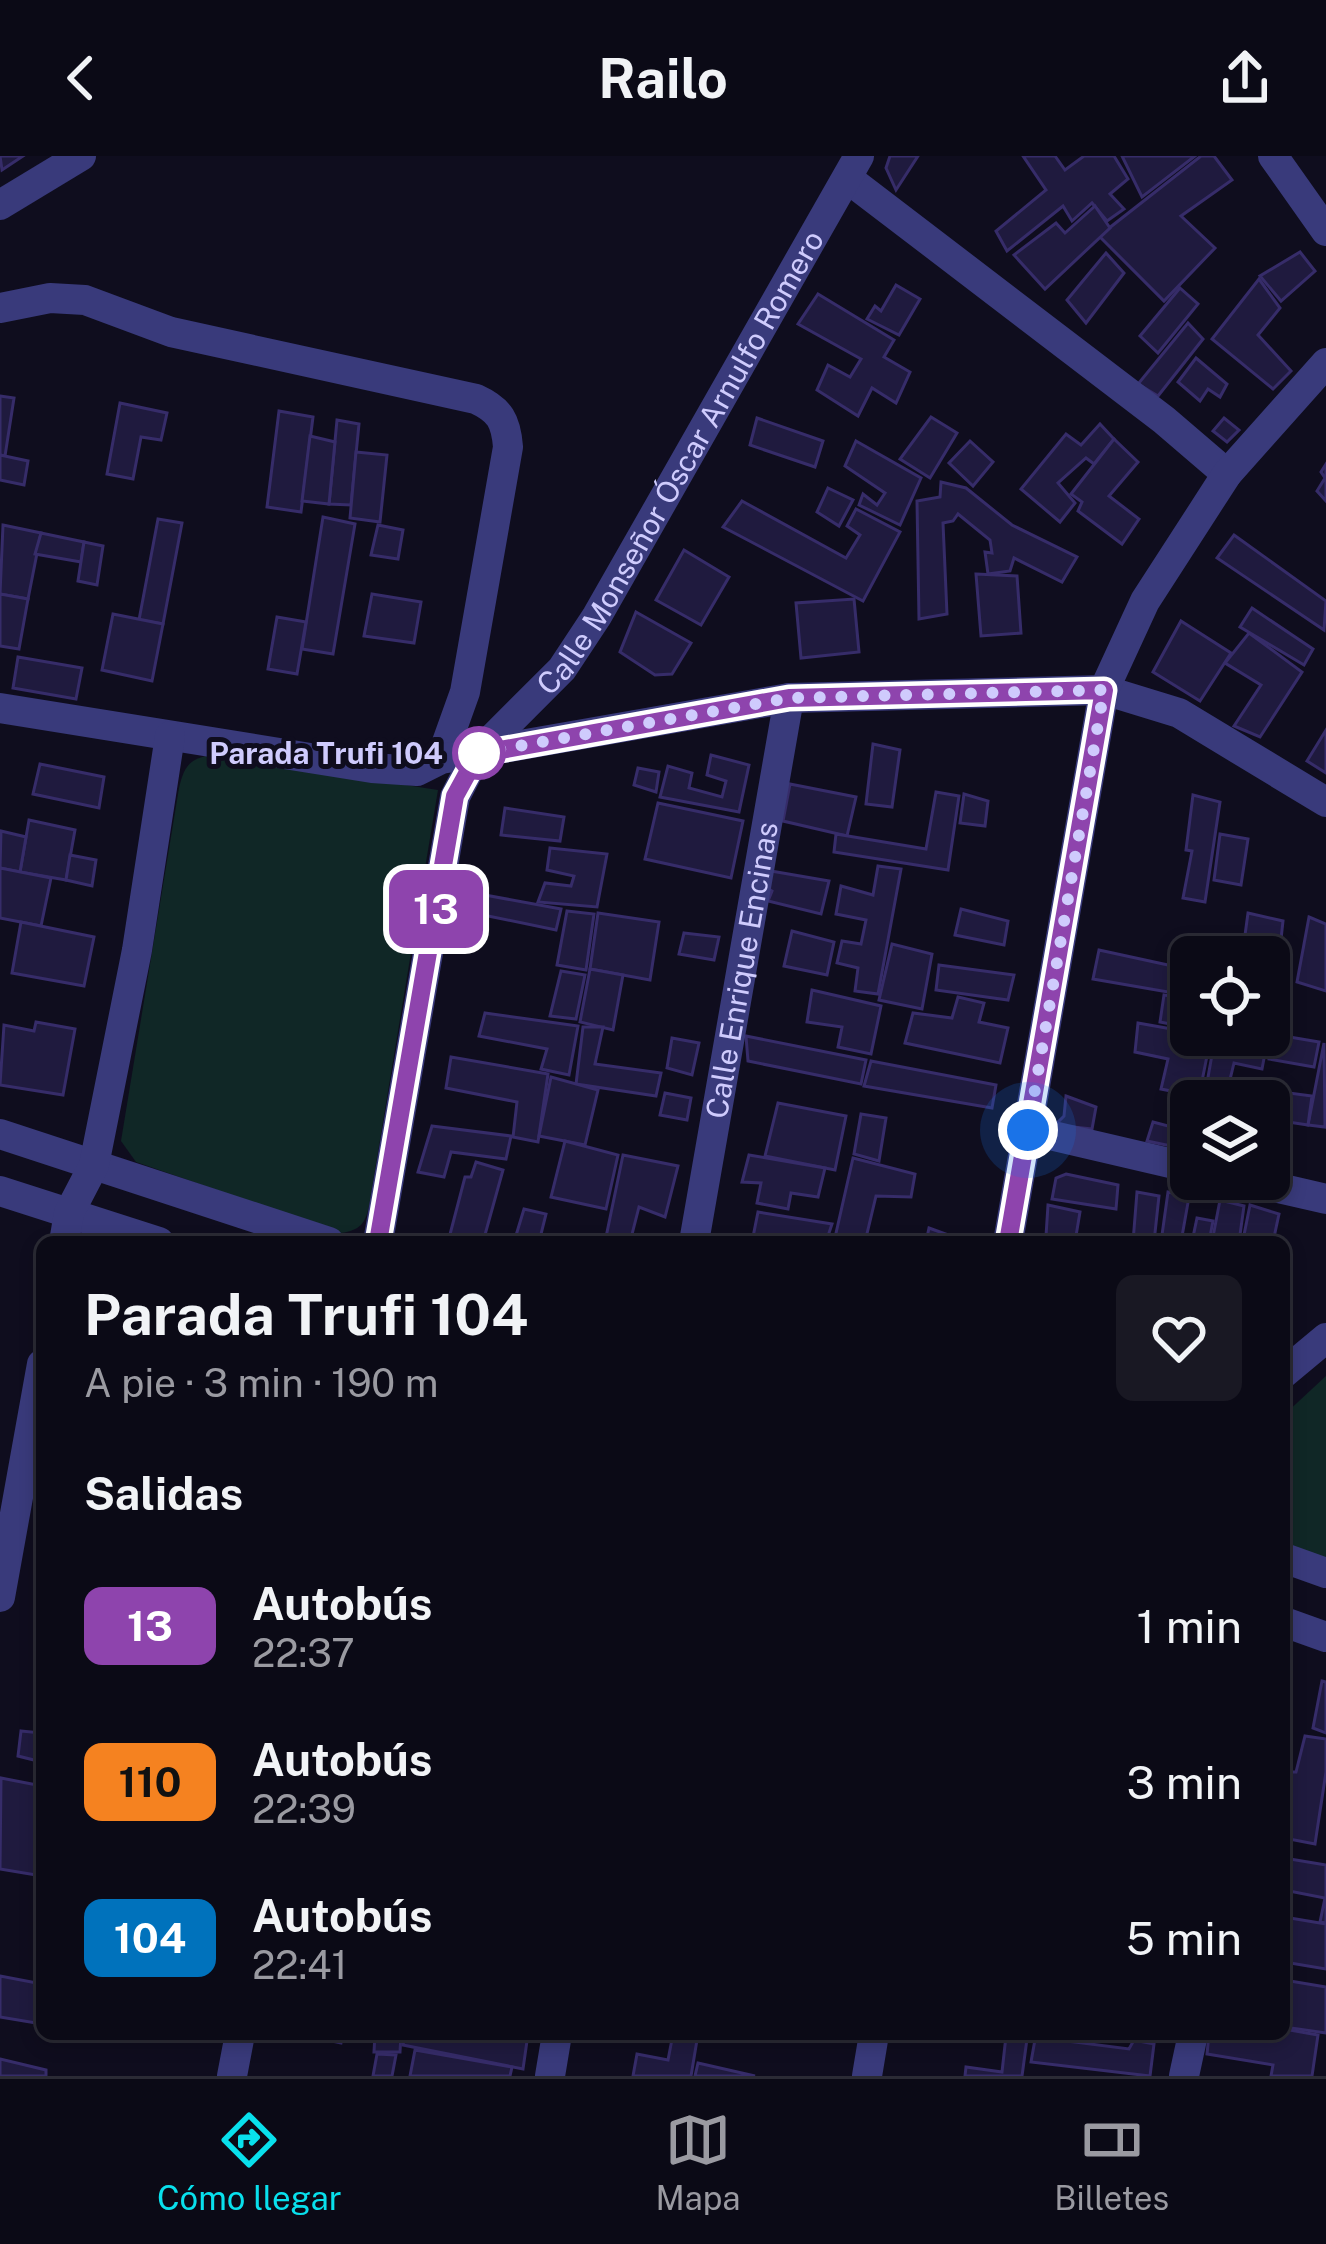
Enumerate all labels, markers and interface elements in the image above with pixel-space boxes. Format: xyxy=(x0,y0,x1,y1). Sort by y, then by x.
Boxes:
icon: back xyxy=(48,45,114,111)
icon: share xyxy=(1212,45,1278,111)
text: Railo xyxy=(598,47,728,110)
street label: Calle Monseñor Óscar Arnulfo Romero xyxy=(529,224,831,702)
marker: Parada Trufi 104 xyxy=(454,728,504,778)
place label: Parada Trufi 104 xyxy=(209,735,443,771)
street label: Calle Enrique Encinas xyxy=(698,819,785,1121)
line badge: 13 xyxy=(382,870,490,948)
text: 13 xyxy=(413,884,459,933)
map controls xyxy=(1170,936,1290,1200)
button: locate xyxy=(1170,936,1290,1056)
button: layers xyxy=(1170,1080,1290,1200)
your location xyxy=(998,1100,1058,1160)
button: heart xyxy=(1116,1275,1242,1401)
text: Parada Trufi 104 xyxy=(84,1281,528,1348)
text: A pie · 3 min · 190 m xyxy=(84,1360,438,1406)
text: Salidas xyxy=(84,1467,243,1520)
text: Autobús xyxy=(252,1577,433,1630)
text: 1 min xyxy=(1136,1600,1242,1653)
text: 13 xyxy=(127,1601,173,1650)
text: 22:37 xyxy=(252,1630,355,1676)
text: Autobús xyxy=(252,1733,433,1786)
text: 3 min xyxy=(1126,1756,1242,1809)
text: 110 xyxy=(118,1757,182,1806)
text: 22:39 xyxy=(252,1786,356,1832)
text: Autobús xyxy=(252,1889,433,1942)
text: 5 min xyxy=(1126,1912,1242,1965)
text: 104 xyxy=(114,1913,186,1962)
text: 22:41 xyxy=(252,1942,347,1988)
tab: Cómo llegar xyxy=(157,2107,342,2217)
tab: Mapa xyxy=(655,2107,741,2217)
tab: Billetes xyxy=(1054,2107,1169,2217)

